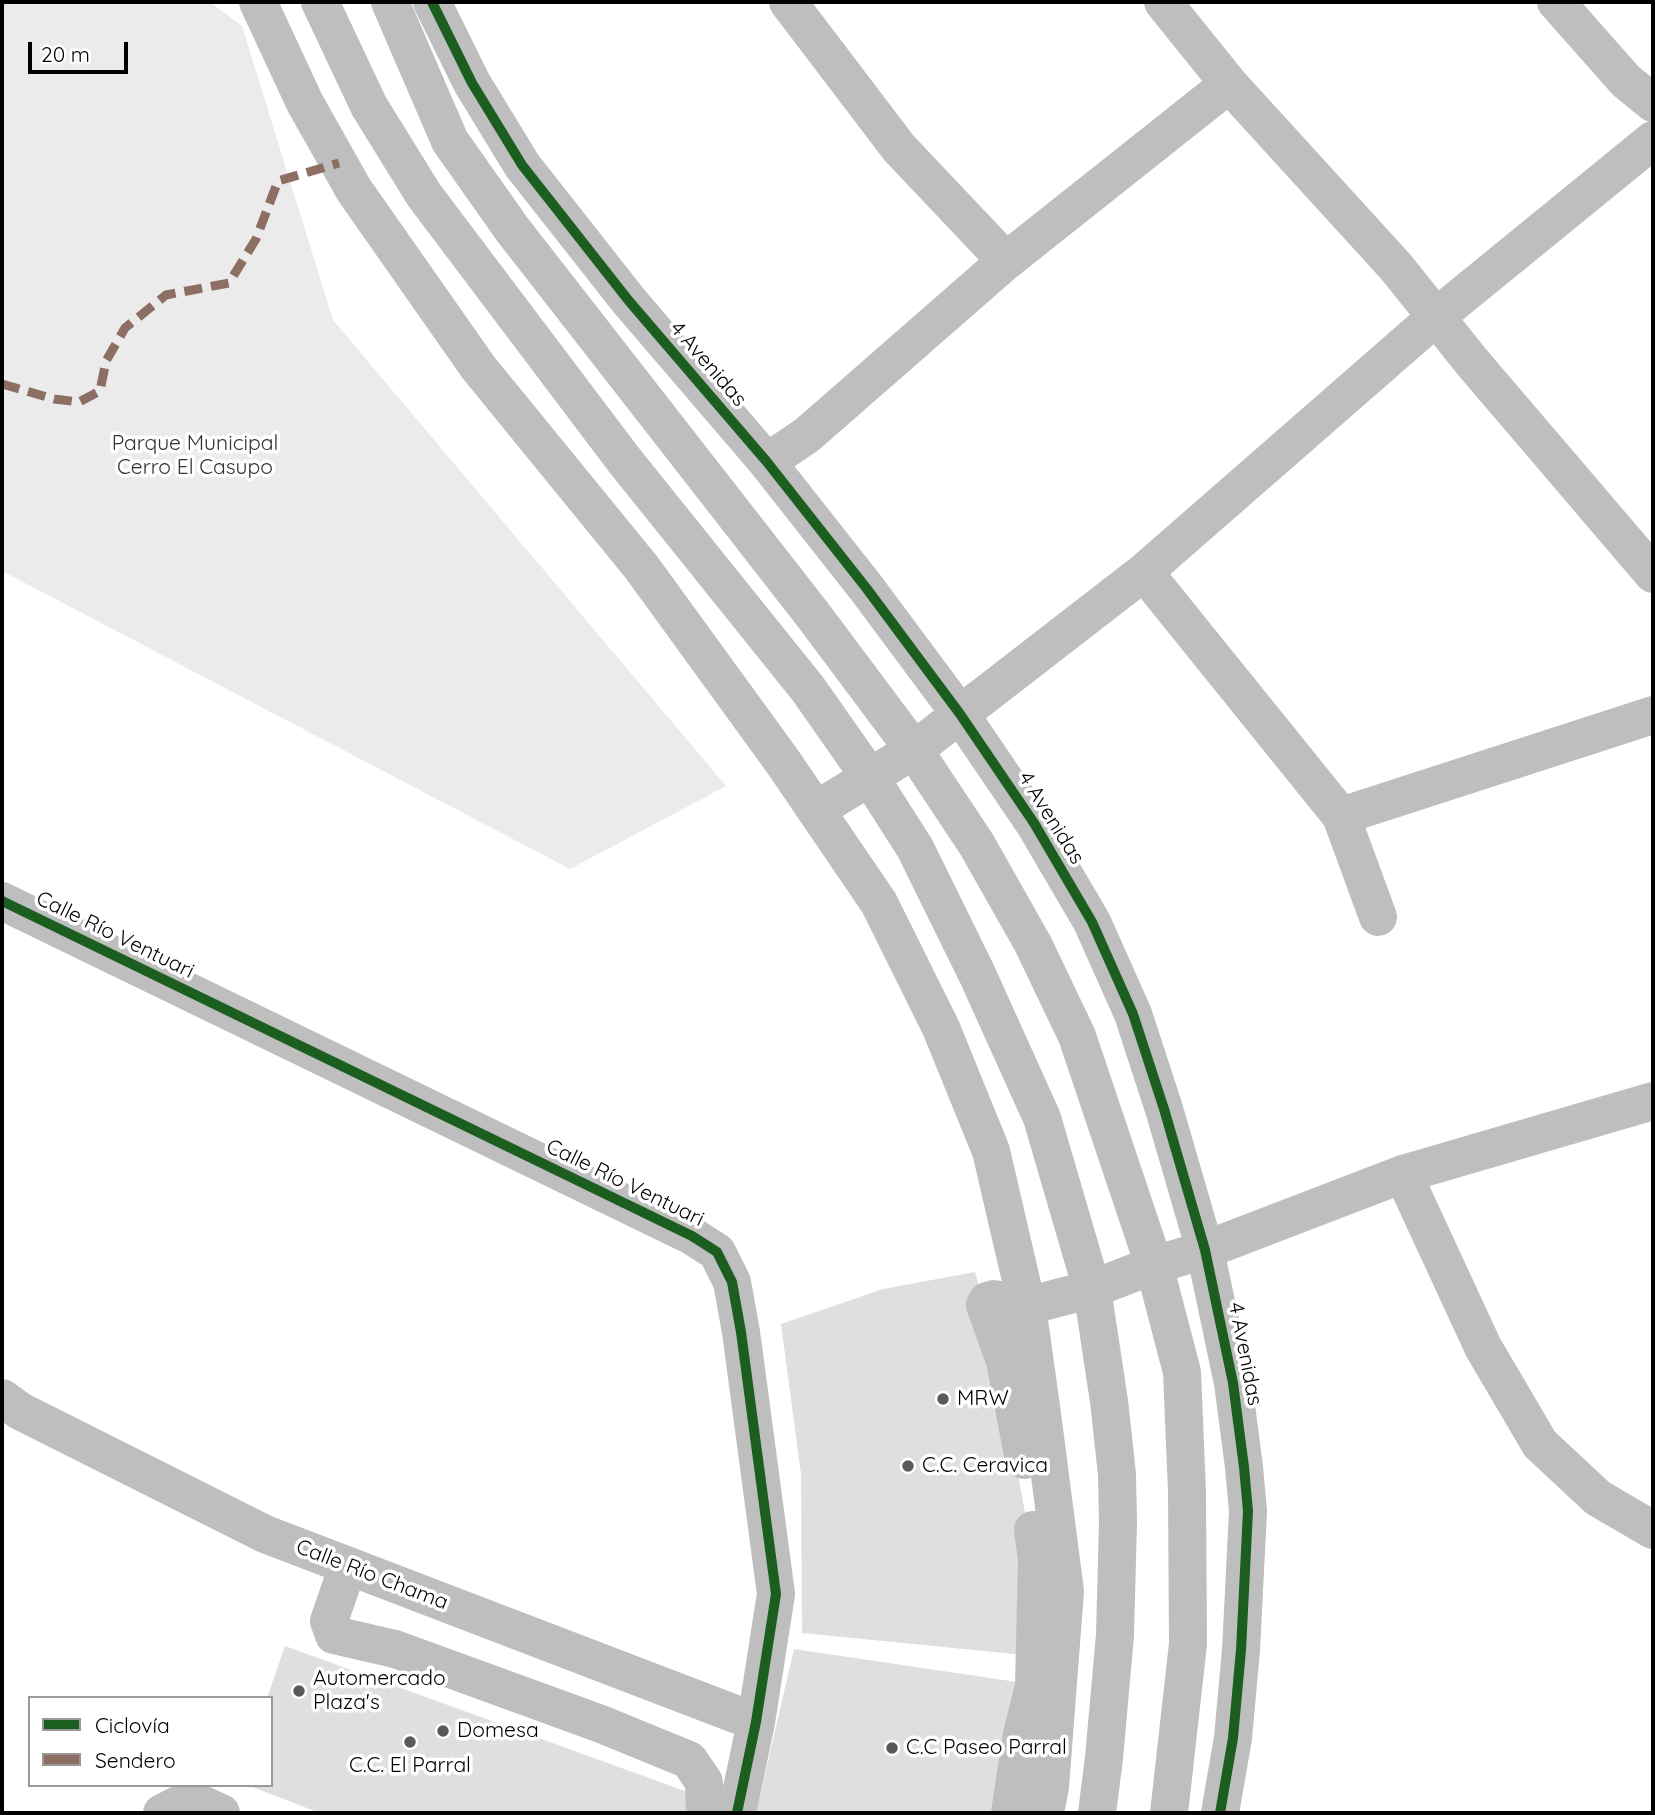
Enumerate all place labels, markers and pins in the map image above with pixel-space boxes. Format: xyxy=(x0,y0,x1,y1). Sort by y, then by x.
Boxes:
place label: MRW xyxy=(957,1386,1009,1412)
marker: MRW xyxy=(935,1391,951,1407)
place label: C.C. Ceravica xyxy=(922,1453,1048,1479)
marker: C.C. Ceravica xyxy=(900,1458,916,1474)
place label: Automercado Plaza's xyxy=(313,1666,446,1716)
marker: Automercado Plaza's xyxy=(291,1683,307,1699)
place label: Domesa xyxy=(457,1718,539,1744)
marker: Domesa xyxy=(435,1723,451,1739)
marker: C.C. El Parral xyxy=(402,1734,418,1750)
place label: C.C Paseo Parral xyxy=(906,1735,1067,1761)
marker: C.C Paseo Parral xyxy=(884,1740,900,1756)
place label: C.C. El Parral xyxy=(349,1753,471,1779)

